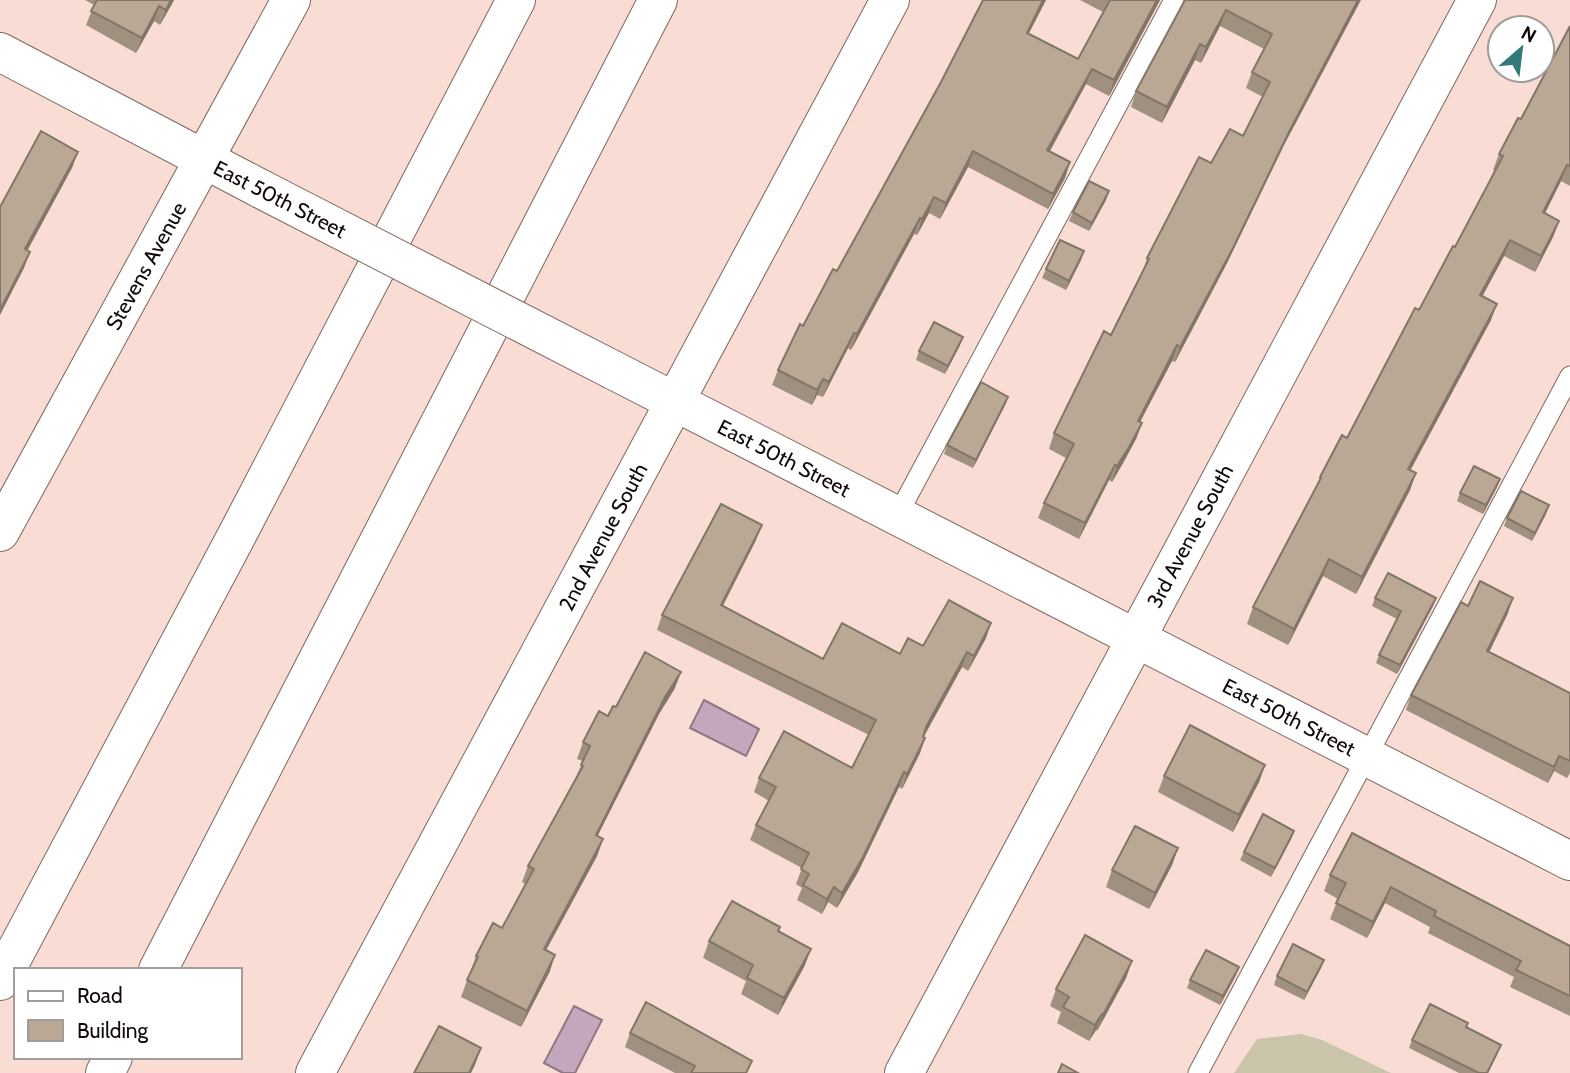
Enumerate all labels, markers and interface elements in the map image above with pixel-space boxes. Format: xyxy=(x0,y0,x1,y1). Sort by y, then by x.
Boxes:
north arrow xyxy=(1486,14,1556,84)
text: N xyxy=(1517,21,1540,48)
street label: East 50th Street xyxy=(210,155,350,243)
street label: Stevens Avenue xyxy=(101,198,192,334)
street label: East 50th Street xyxy=(714,414,854,502)
street label: 2nd Avenue South xyxy=(554,459,652,615)
street label: 3rd Avenue South xyxy=(1142,460,1238,612)
street label: East 50th Street xyxy=(1219,673,1359,761)
legend xyxy=(14,968,242,1059)
text: Road xyxy=(77,983,123,1008)
text: Building xyxy=(77,1018,149,1043)

